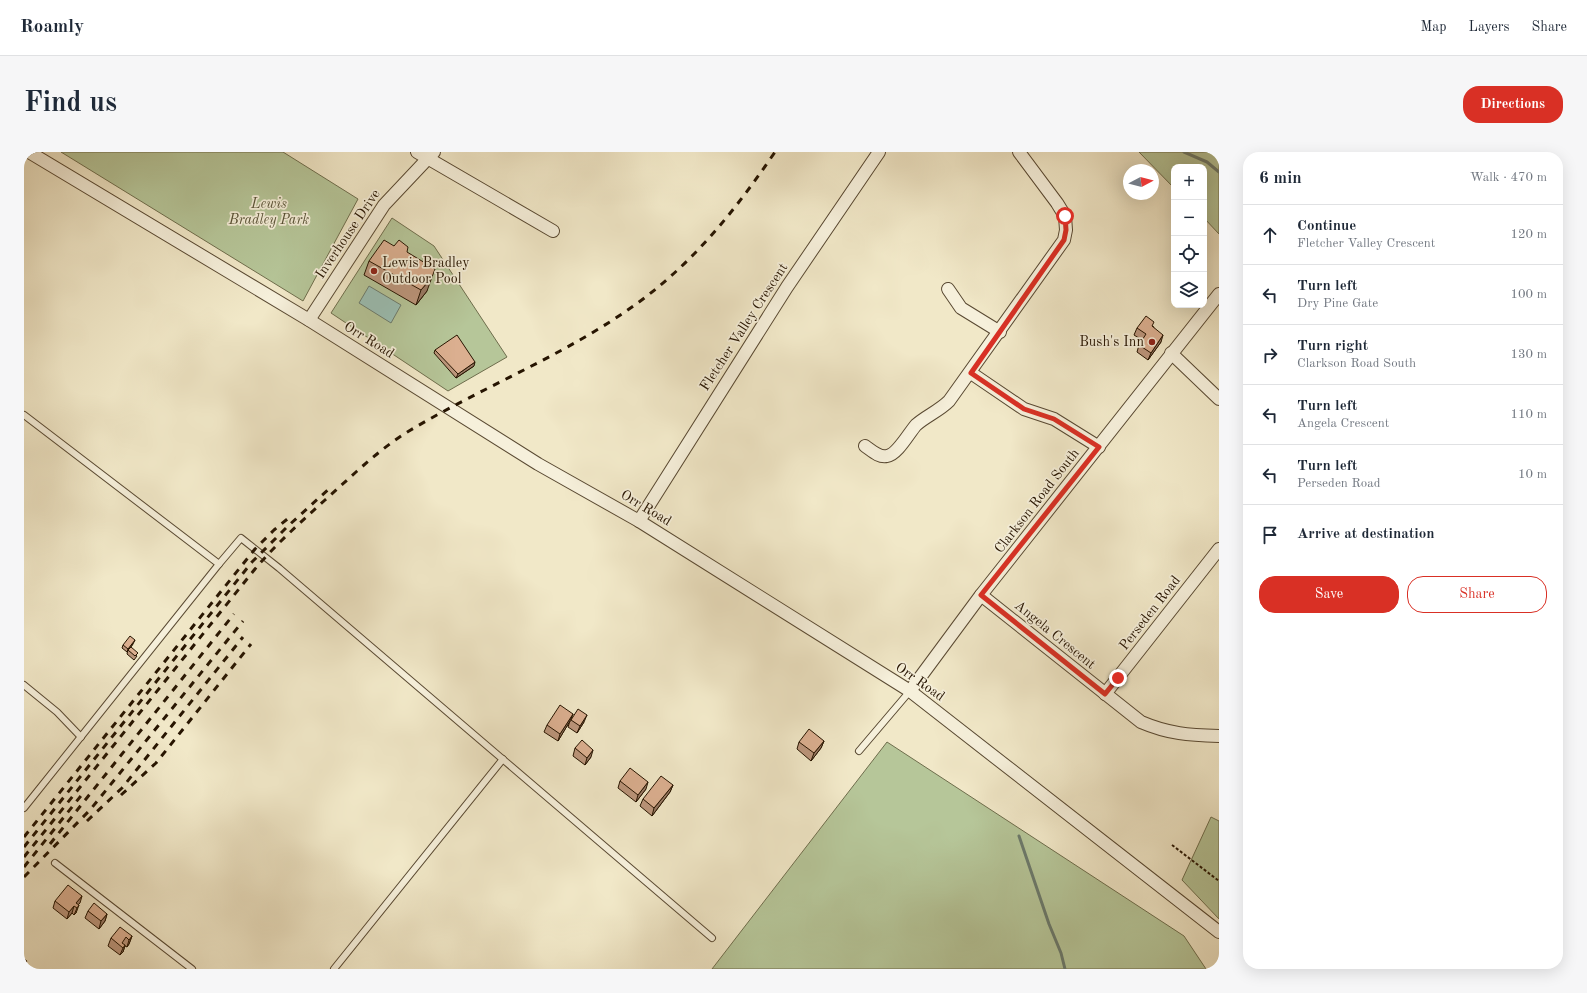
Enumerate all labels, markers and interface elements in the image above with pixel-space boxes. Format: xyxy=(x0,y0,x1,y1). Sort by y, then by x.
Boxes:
text: Roamly xyxy=(20,18,84,37)
text: Map xyxy=(1421,20,1447,34)
text: Layers xyxy=(1469,20,1510,34)
text: Share xyxy=(1532,20,1567,34)
button: Directions xyxy=(1463,86,1563,123)
text: Find us xyxy=(24,90,117,118)
north arrow xyxy=(1123,164,1159,200)
map controls xyxy=(1171,164,1207,308)
button: + xyxy=(1171,164,1207,200)
text: 6 min xyxy=(1259,170,1302,187)
text: Walk · 470 m xyxy=(1470,171,1547,184)
street label: Inverhouse Drive xyxy=(313,187,383,281)
park label: Lewis Bradley Park xyxy=(228,197,309,228)
button: − xyxy=(1171,200,1207,236)
route start xyxy=(1056,207,1074,225)
text: Continue xyxy=(1297,219,1356,234)
icon: ahead xyxy=(1259,224,1281,246)
text: 120 m xyxy=(1510,228,1547,241)
button: locate xyxy=(1171,236,1207,272)
text: Fletcher Valley Crescent xyxy=(1297,237,1435,250)
place label: Lewis Bradley Outdoor Pool xyxy=(382,256,470,286)
street label: Fletcher Valley Crescent xyxy=(698,261,790,393)
marker: Lewis Bradley Outdoor Pool xyxy=(369,266,379,276)
button: layers xyxy=(1171,272,1207,308)
text: Turn left xyxy=(1297,279,1357,294)
icon: left xyxy=(1259,284,1281,306)
text: 100 m xyxy=(1510,288,1547,301)
text: Dry Pine Gate xyxy=(1297,297,1378,310)
street label: Orr Road xyxy=(341,319,397,361)
place label: Bush's Inn xyxy=(1079,335,1144,349)
marker: Bush's Inn xyxy=(1147,337,1157,347)
text: Turn right xyxy=(1297,339,1368,354)
icon: right xyxy=(1259,344,1281,366)
text: 130 m xyxy=(1510,348,1547,361)
text: Clarkson Road South xyxy=(1297,357,1416,370)
text: Turn left xyxy=(1297,399,1357,414)
icon: left xyxy=(1259,404,1281,426)
text: 110 m xyxy=(1510,408,1547,421)
text: Angela Crescent xyxy=(1297,417,1389,430)
street label: Clarkson Road South xyxy=(992,446,1082,556)
text: Turn left xyxy=(1297,459,1357,474)
icon: left xyxy=(1259,464,1281,486)
text: 10 m xyxy=(1518,468,1547,481)
text: Perseden Road xyxy=(1297,477,1381,490)
street label: Orr Road xyxy=(618,487,674,529)
icon: arrive xyxy=(1259,524,1281,546)
text: Arrive at destination xyxy=(1297,527,1435,542)
street label: Perseden Road xyxy=(1117,573,1183,653)
button: Save xyxy=(1259,576,1399,613)
button: Share xyxy=(1407,576,1547,613)
street label: Angela Crescent xyxy=(1012,598,1098,672)
street label: Orr Road xyxy=(893,660,947,704)
route end xyxy=(1109,669,1127,687)

